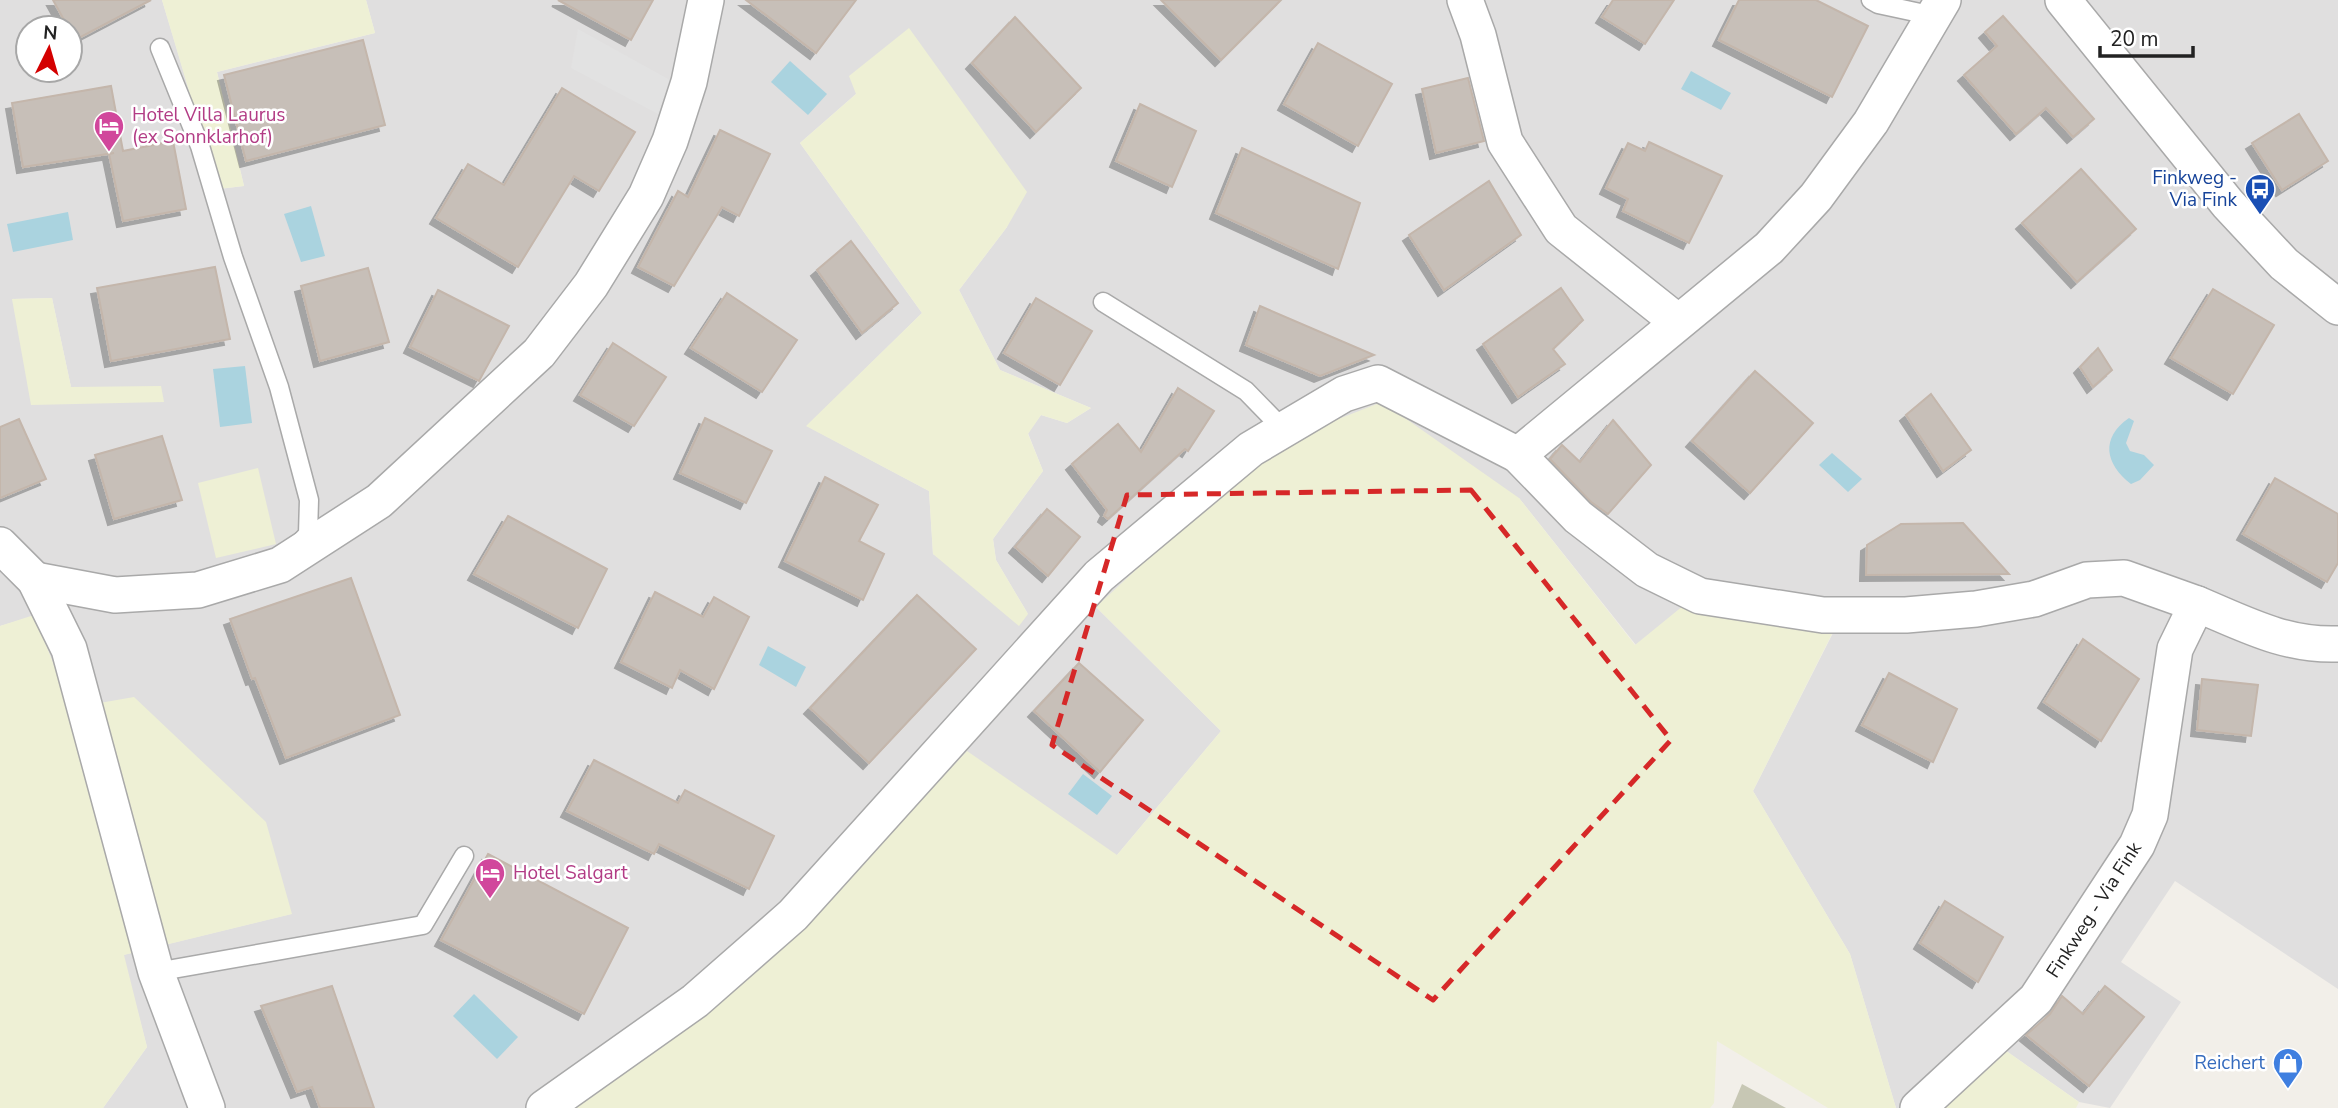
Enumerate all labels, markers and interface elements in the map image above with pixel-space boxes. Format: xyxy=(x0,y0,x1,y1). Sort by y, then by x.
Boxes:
north arrow xyxy=(14,14,84,84)
scale bar xyxy=(2100,14,2193,58)
text: N xyxy=(42,19,59,47)
text: 20 m xyxy=(2110,25,2159,53)
place label: Hotel Villa Laurus (ex Sonnklarhof) xyxy=(132,102,285,150)
hotel icon: Hotel Villa Laurus (ex Sonnklarhof) xyxy=(92,109,126,153)
place label: Finkweg - Via Fink xyxy=(2152,165,2237,213)
bus stop icon: Finkweg - Via Fink xyxy=(2243,172,2277,216)
street label: Finkweg - Via Fink xyxy=(2040,837,2148,983)
hotel icon: Hotel Salgart xyxy=(473,856,507,900)
place label: Hotel Salgart xyxy=(513,860,628,886)
shop icon: Reichert xyxy=(2271,1046,2305,1090)
place label: Reichert xyxy=(2194,1050,2265,1076)

